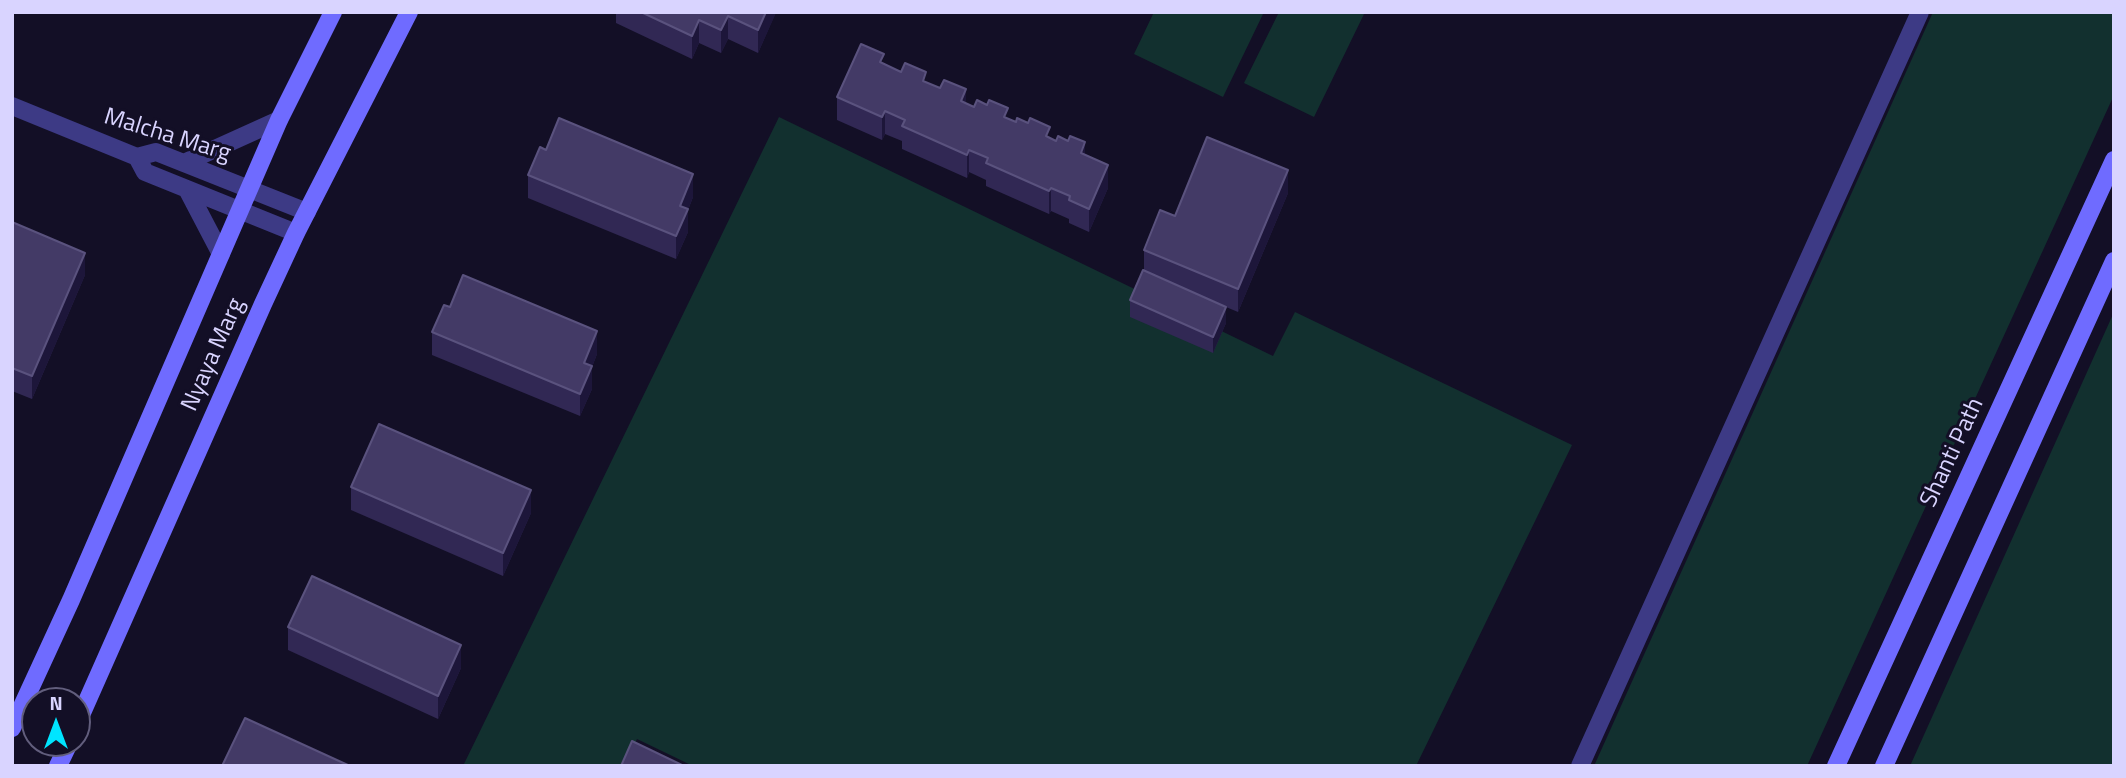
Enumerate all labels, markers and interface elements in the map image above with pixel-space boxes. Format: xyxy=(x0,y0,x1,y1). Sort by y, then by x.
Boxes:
street label: Malcha Marg xyxy=(100,103,234,169)
street label: Nyaya Marg xyxy=(176,294,252,416)
street label: Shanti Path xyxy=(1915,394,1991,512)
north arrow xyxy=(21,687,91,757)
text: N xyxy=(49,688,63,717)

